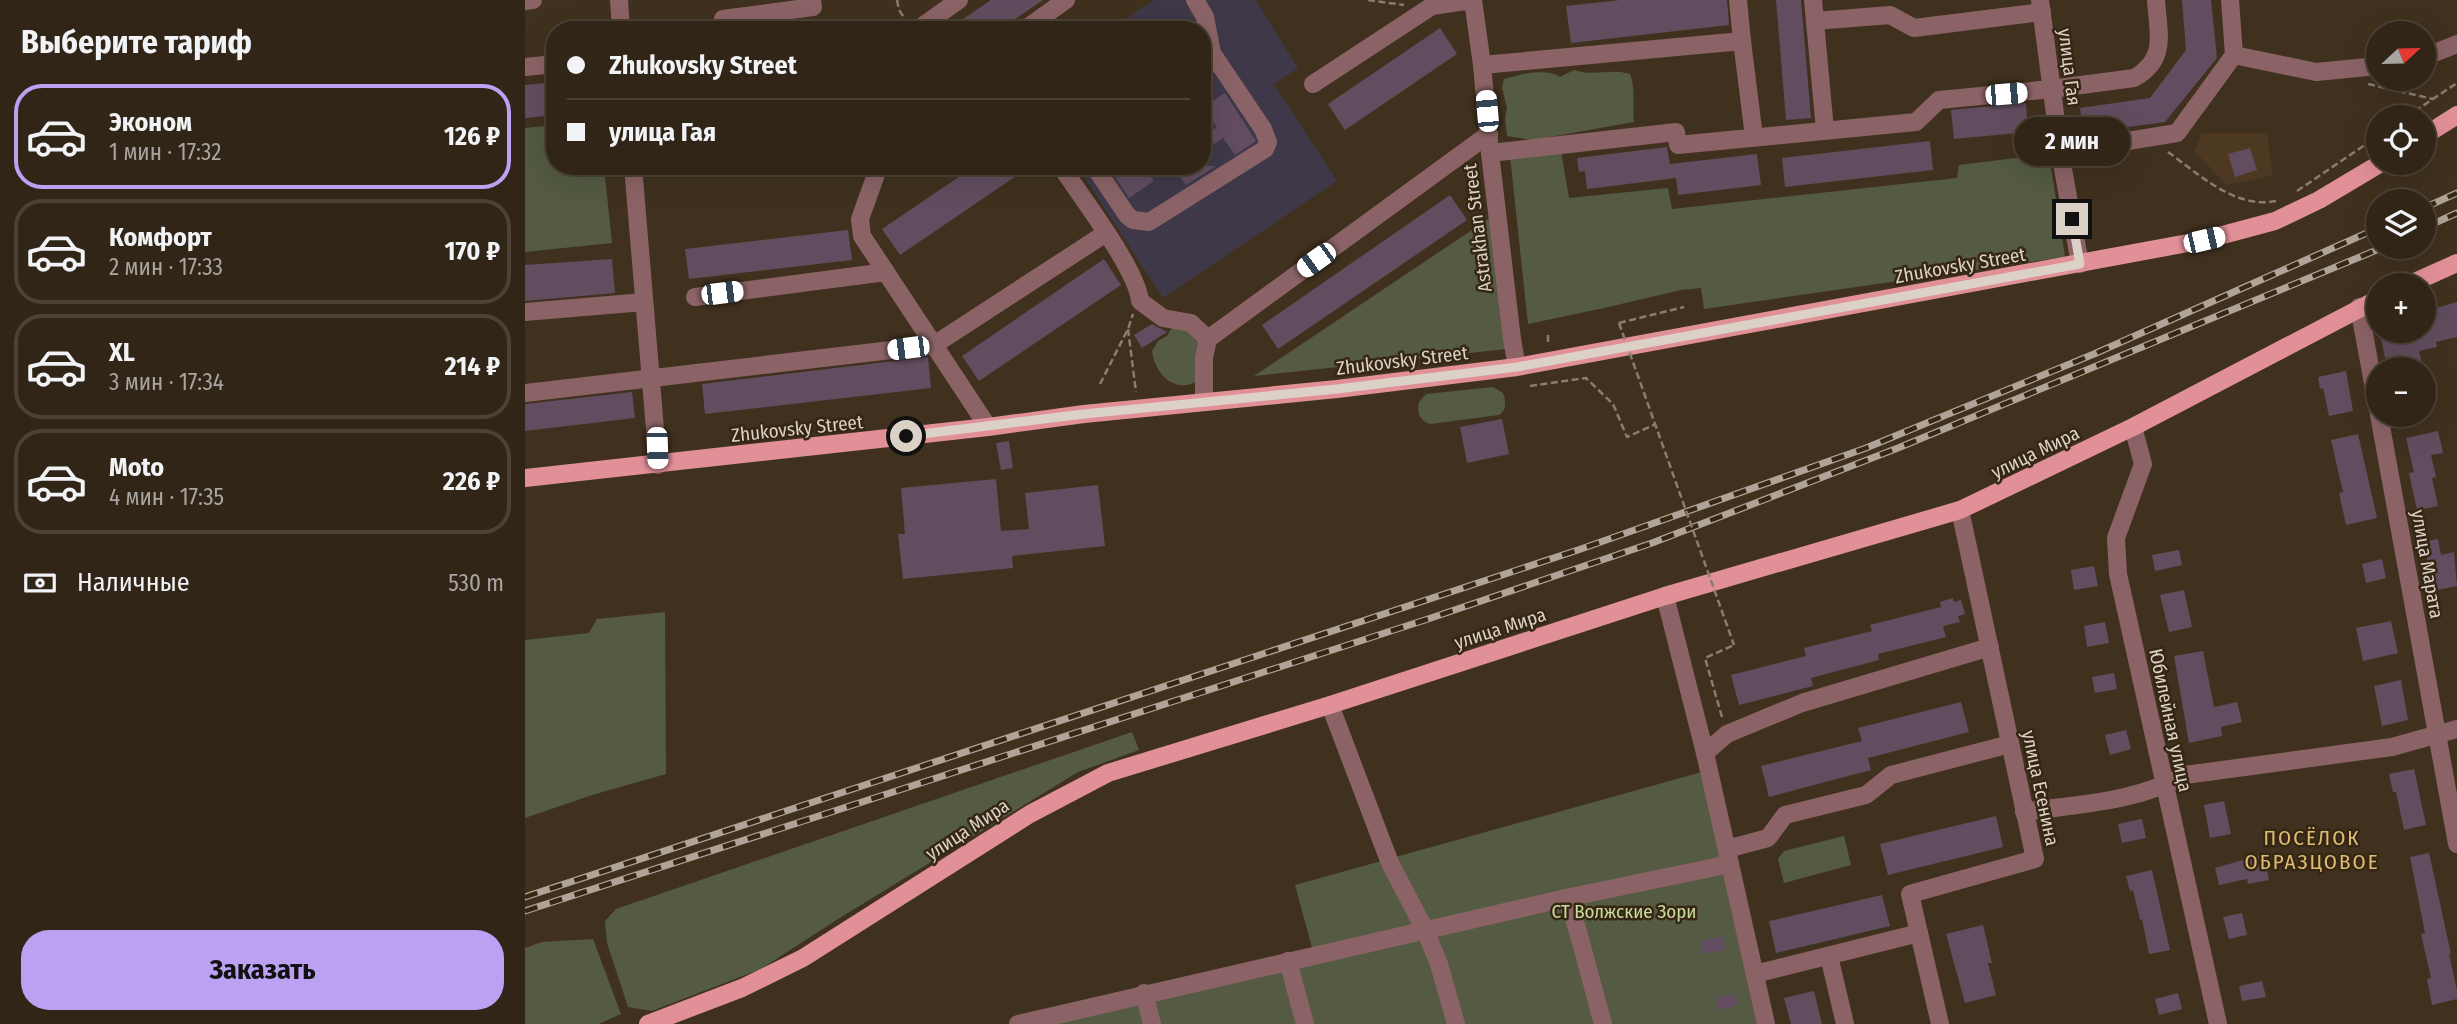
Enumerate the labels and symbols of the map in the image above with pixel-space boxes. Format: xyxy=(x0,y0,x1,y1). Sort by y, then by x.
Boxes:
north arrow xyxy=(2366,21,2436,91)
street label: улица Гая xyxy=(2053,27,2086,107)
car xyxy=(1985,82,2028,106)
car xyxy=(1475,89,1500,133)
callout: 2 мин xyxy=(2014,118,2130,166)
street label: Astrakhan Street xyxy=(1458,162,1497,293)
route end xyxy=(2056,203,2088,235)
car xyxy=(2182,225,2227,255)
car xyxy=(1293,239,1340,281)
street label: Zhukovsky Street xyxy=(1893,243,2028,288)
car xyxy=(700,280,745,306)
car xyxy=(886,335,931,361)
street label: Zhukovsky Street xyxy=(1335,341,1470,380)
street label: Zhukovsky Street xyxy=(730,410,865,447)
route start xyxy=(890,420,922,452)
street label: улица Мира xyxy=(1987,421,2083,484)
car xyxy=(646,427,669,469)
street label: улица Марата xyxy=(2407,508,2448,620)
street label: улица Мира xyxy=(1451,603,1549,654)
street label: Юбилейная улица xyxy=(2144,646,2197,794)
street label: улица Есенина xyxy=(2017,728,2064,848)
street label: улица Мира xyxy=(921,794,1013,865)
district label: ПОСЁЛОК ОБРАЗЦОВОЕ xyxy=(2244,825,2380,875)
park label: СТ Волжские Зори xyxy=(1551,900,1697,923)

